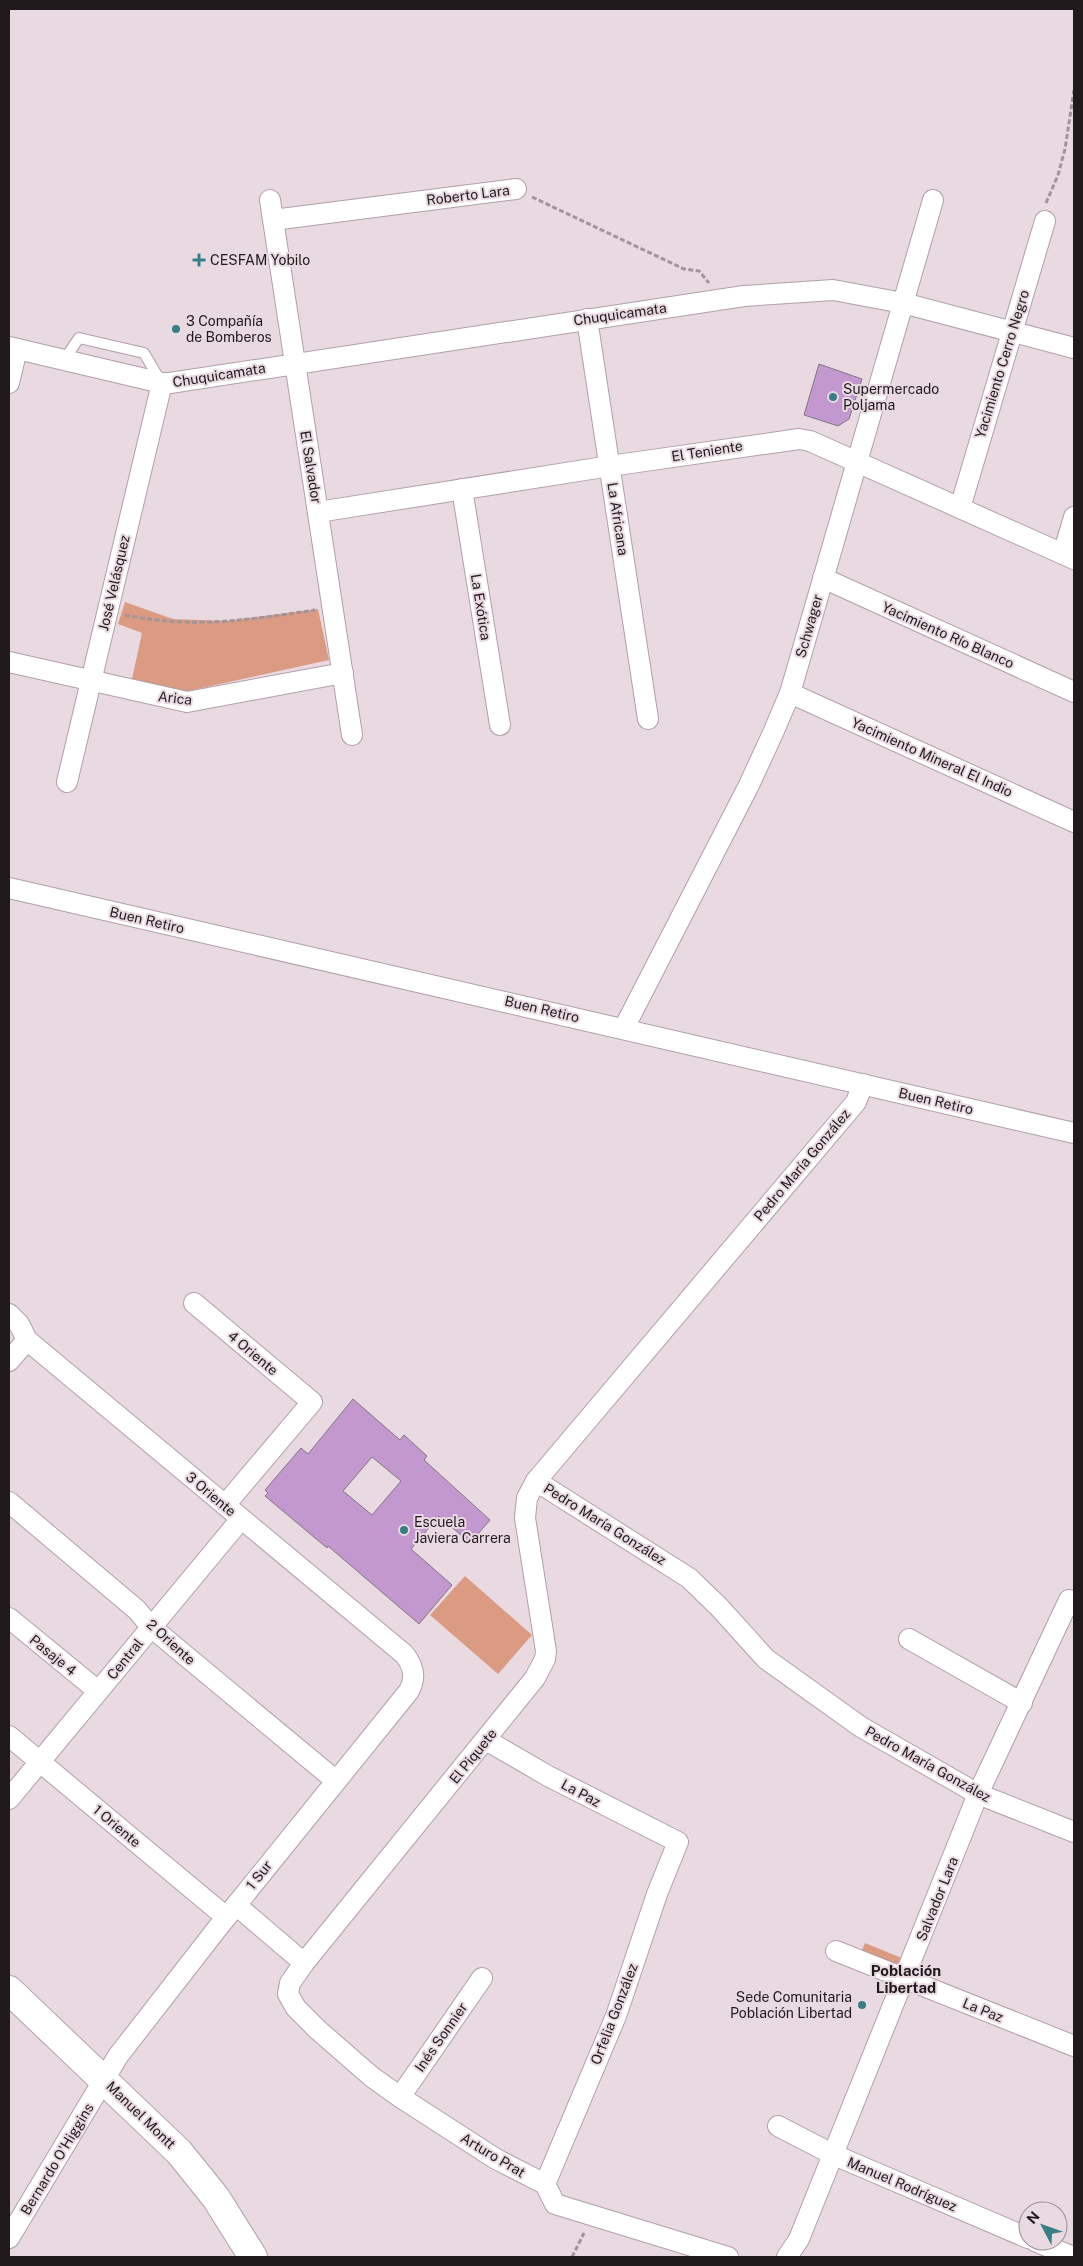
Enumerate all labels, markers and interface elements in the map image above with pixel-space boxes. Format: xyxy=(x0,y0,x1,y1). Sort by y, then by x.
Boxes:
street label: Roberto Lara xyxy=(425,182,511,208)
place label: CESFAM Yobilo xyxy=(210,252,310,268)
marker: CESFAM Yobilo xyxy=(192,253,206,267)
street label: Yacimiento Cerro Negro xyxy=(972,288,1032,440)
street label: Chuquicamata xyxy=(572,300,668,328)
place label: 3 Compañía de Bomberos xyxy=(186,313,272,345)
marker: 3 Compañía de Bomberos xyxy=(170,323,182,335)
street label: Chuquicamata xyxy=(171,360,267,390)
place label: Supermercado Poljama xyxy=(843,381,939,413)
marker: Supermercado Poljama xyxy=(827,391,839,403)
street label: El Salvador xyxy=(297,429,325,505)
street label: El Teniente xyxy=(670,437,744,465)
street label: La Africana xyxy=(604,481,632,557)
street label: José Velásquez xyxy=(95,533,133,633)
street label: La Exótica xyxy=(468,573,494,641)
street label: Schwager xyxy=(792,592,826,660)
street label: Yacimiento Río Blanco xyxy=(879,599,1017,671)
street label: Arica xyxy=(157,688,193,708)
street label: Yacimiento Mineral El Indio xyxy=(849,714,1015,800)
street label: Buen Retiro xyxy=(108,904,186,936)
street label: Buen Retiro xyxy=(503,993,581,1025)
street label: Buen Retiro xyxy=(897,1085,975,1117)
street label: Pedro María González xyxy=(751,1106,854,1224)
street label: 4 Oriente xyxy=(225,1328,281,1379)
street label: 3 Oriente xyxy=(183,1469,239,1520)
street label: Pedro María González xyxy=(541,1480,669,1568)
place label: Escuela Javiera Carrera xyxy=(414,1514,511,1546)
marker: Escuela Javiera Carrera xyxy=(398,1524,410,1536)
street label: 2 Oriente xyxy=(143,1616,199,1668)
street label: Pasaje 4 xyxy=(27,1631,80,1679)
street label: Central xyxy=(104,1635,146,1683)
street label: Pedro María González xyxy=(862,1723,994,1805)
street label: El Piquete xyxy=(446,1725,500,1787)
street label: La Paz xyxy=(559,1776,604,1810)
street label: 1 Oriente xyxy=(90,1802,144,1851)
street label: Salvador Lara xyxy=(913,1855,961,1943)
street label: 1 Sur xyxy=(243,1857,275,1893)
street label: Orfelia González xyxy=(587,1961,641,2067)
district label: Población Libertad xyxy=(871,1962,941,1996)
place label: Sede Comunitaria Población Libertad xyxy=(730,1989,852,2021)
street label: La Paz xyxy=(960,1995,1006,2025)
street label: Inés Sonnier xyxy=(411,1999,471,2075)
marker: Sede Comunitaria Población Libertad xyxy=(856,1999,868,2011)
street label: Manuel Montt xyxy=(103,2078,179,2152)
street label: Bernardo O'Higgins xyxy=(17,2100,97,2218)
street label: Arturo Prat xyxy=(458,2129,528,2181)
street label: Manuel Rodríguez xyxy=(845,2154,959,2214)
north arrow xyxy=(1018,2201,1068,2251)
text: N xyxy=(1024,2208,1043,2227)

